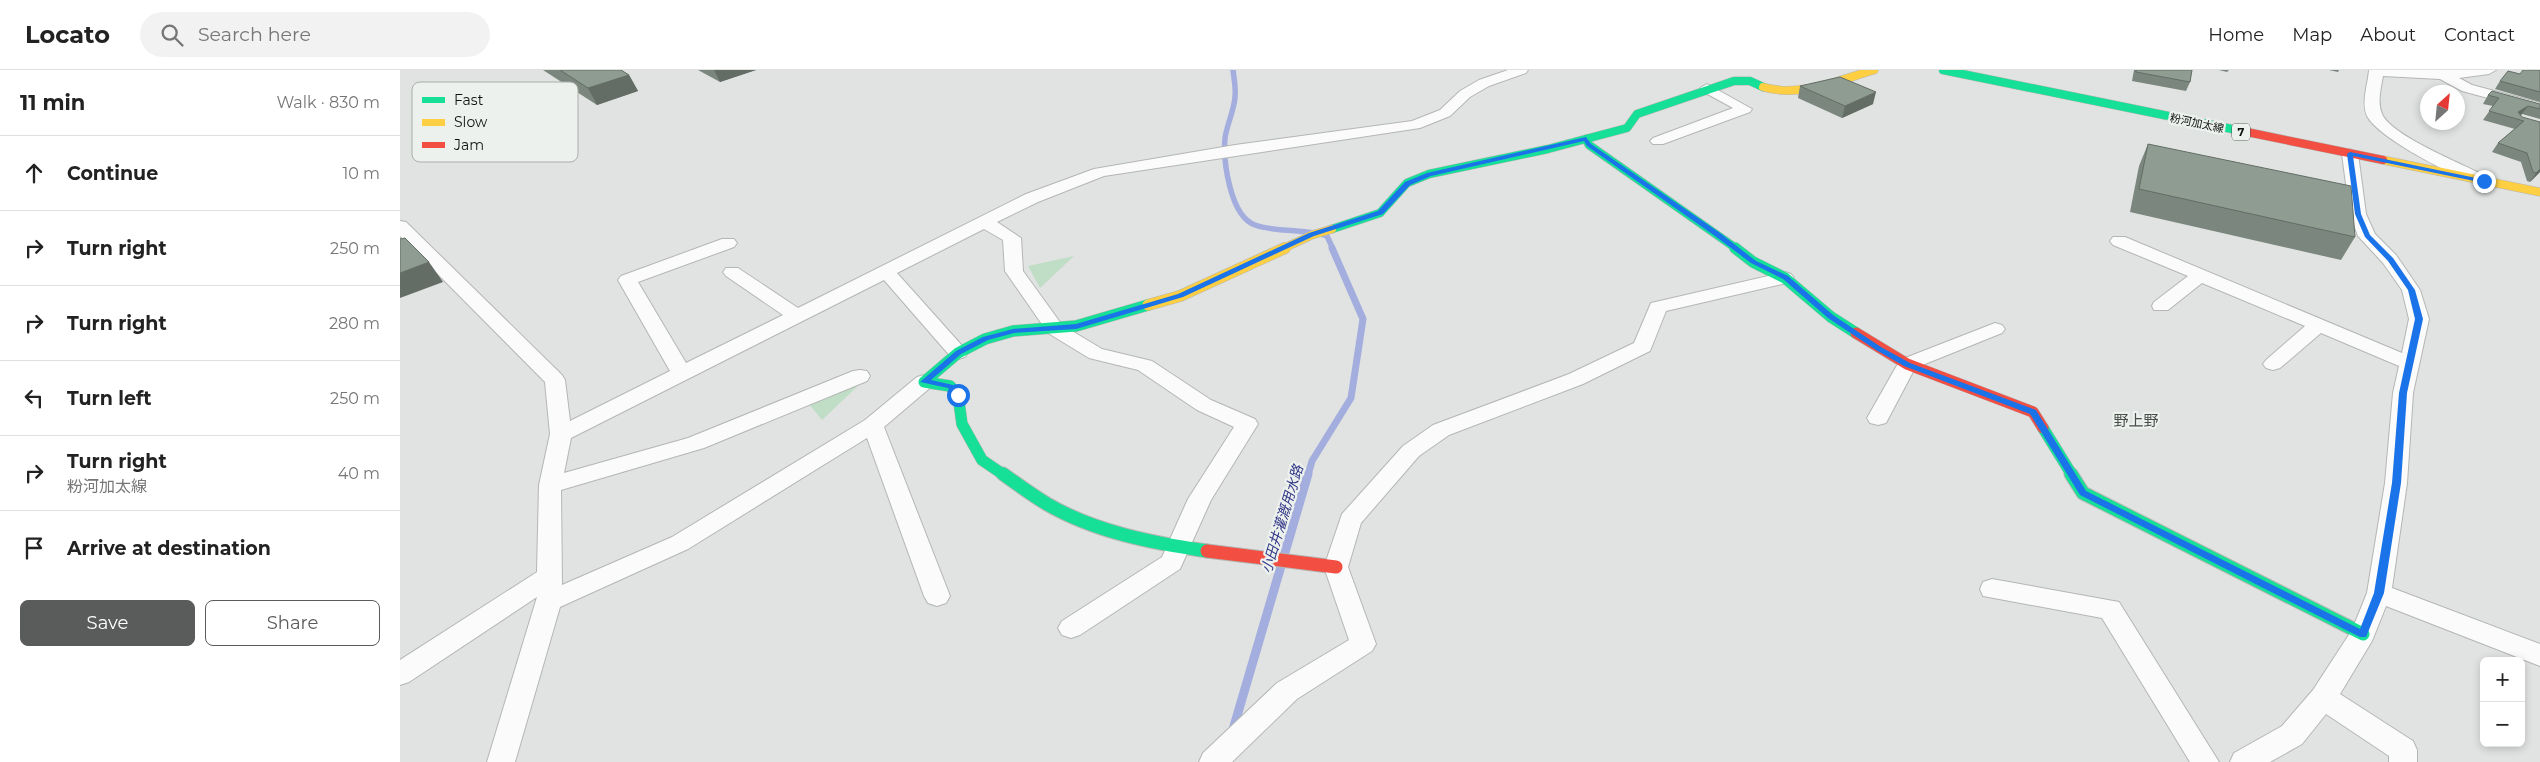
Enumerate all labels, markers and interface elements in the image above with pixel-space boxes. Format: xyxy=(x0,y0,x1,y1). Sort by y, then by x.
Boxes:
search box xyxy=(140,12,490,57)
text: Locato xyxy=(25,20,110,49)
icon: search xyxy=(158,21,186,49)
text: Search here xyxy=(198,23,311,46)
text: Home xyxy=(2208,24,2264,46)
text: Map xyxy=(2292,24,2332,46)
text: About xyxy=(2360,24,2416,46)
text: Contact xyxy=(2444,24,2515,46)
legend xyxy=(412,82,578,162)
north arrow xyxy=(2420,85,2465,130)
text: 11 min xyxy=(20,90,85,115)
text: Fast xyxy=(454,91,484,109)
text: Walk · 830 m xyxy=(276,93,380,112)
street label: 粉河加太線 xyxy=(2169,110,2225,136)
text: Slow xyxy=(454,113,488,131)
road number: 7 xyxy=(2232,124,2250,140)
text: Jam xyxy=(453,136,484,154)
icon: ahead xyxy=(20,159,48,187)
text: Continue xyxy=(67,162,158,185)
text: 10 m xyxy=(342,164,380,183)
route end xyxy=(2473,170,2496,193)
icon: right xyxy=(20,234,48,262)
text: Turn right xyxy=(67,237,167,260)
text: 250 m xyxy=(330,239,380,258)
icon: right xyxy=(20,309,48,337)
text: Turn right xyxy=(67,312,167,335)
text: 280 m xyxy=(329,314,380,333)
icon: left xyxy=(20,384,48,412)
route start xyxy=(947,384,970,407)
text: Turn left xyxy=(67,387,152,410)
text: 250 m xyxy=(330,389,380,408)
district label: 野上野 xyxy=(2113,411,2159,430)
text: Turn right xyxy=(67,450,167,473)
icon: right xyxy=(20,459,48,487)
water label: 小田井灌漑用水路 xyxy=(1257,462,1307,575)
text: 40 m xyxy=(338,464,380,483)
text: 粉河加太線 xyxy=(67,477,147,496)
icon: arrive xyxy=(20,534,48,562)
text: Arrive at destination xyxy=(67,537,271,560)
button: Save xyxy=(20,600,195,646)
button: Share xyxy=(205,600,380,646)
map controls xyxy=(2480,657,2525,747)
button: + xyxy=(2480,657,2525,702)
button: − xyxy=(2480,702,2525,747)

